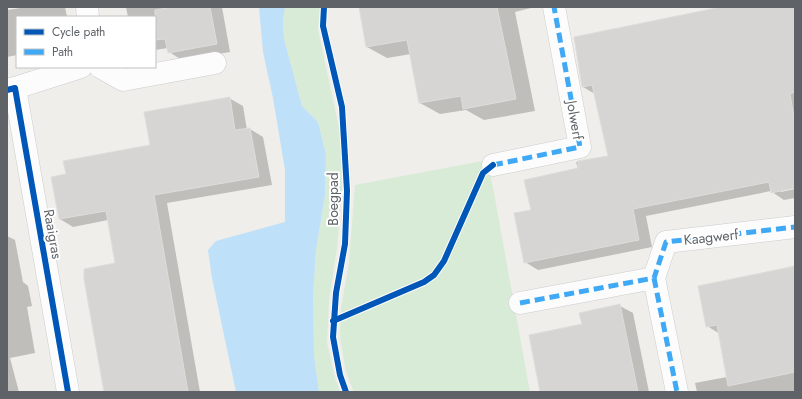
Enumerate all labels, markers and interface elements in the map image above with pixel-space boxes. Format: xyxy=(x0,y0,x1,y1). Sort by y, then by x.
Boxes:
legend xyxy=(16,16,156,68)
text: Cycle path xyxy=(52,23,105,41)
text: Path xyxy=(52,43,73,61)
street label: Jolwerf xyxy=(561,97,588,142)
street label: Boegpad xyxy=(323,172,343,226)
street label: Raaigras xyxy=(39,208,67,261)
street label: Kaagwerf xyxy=(683,224,740,250)

